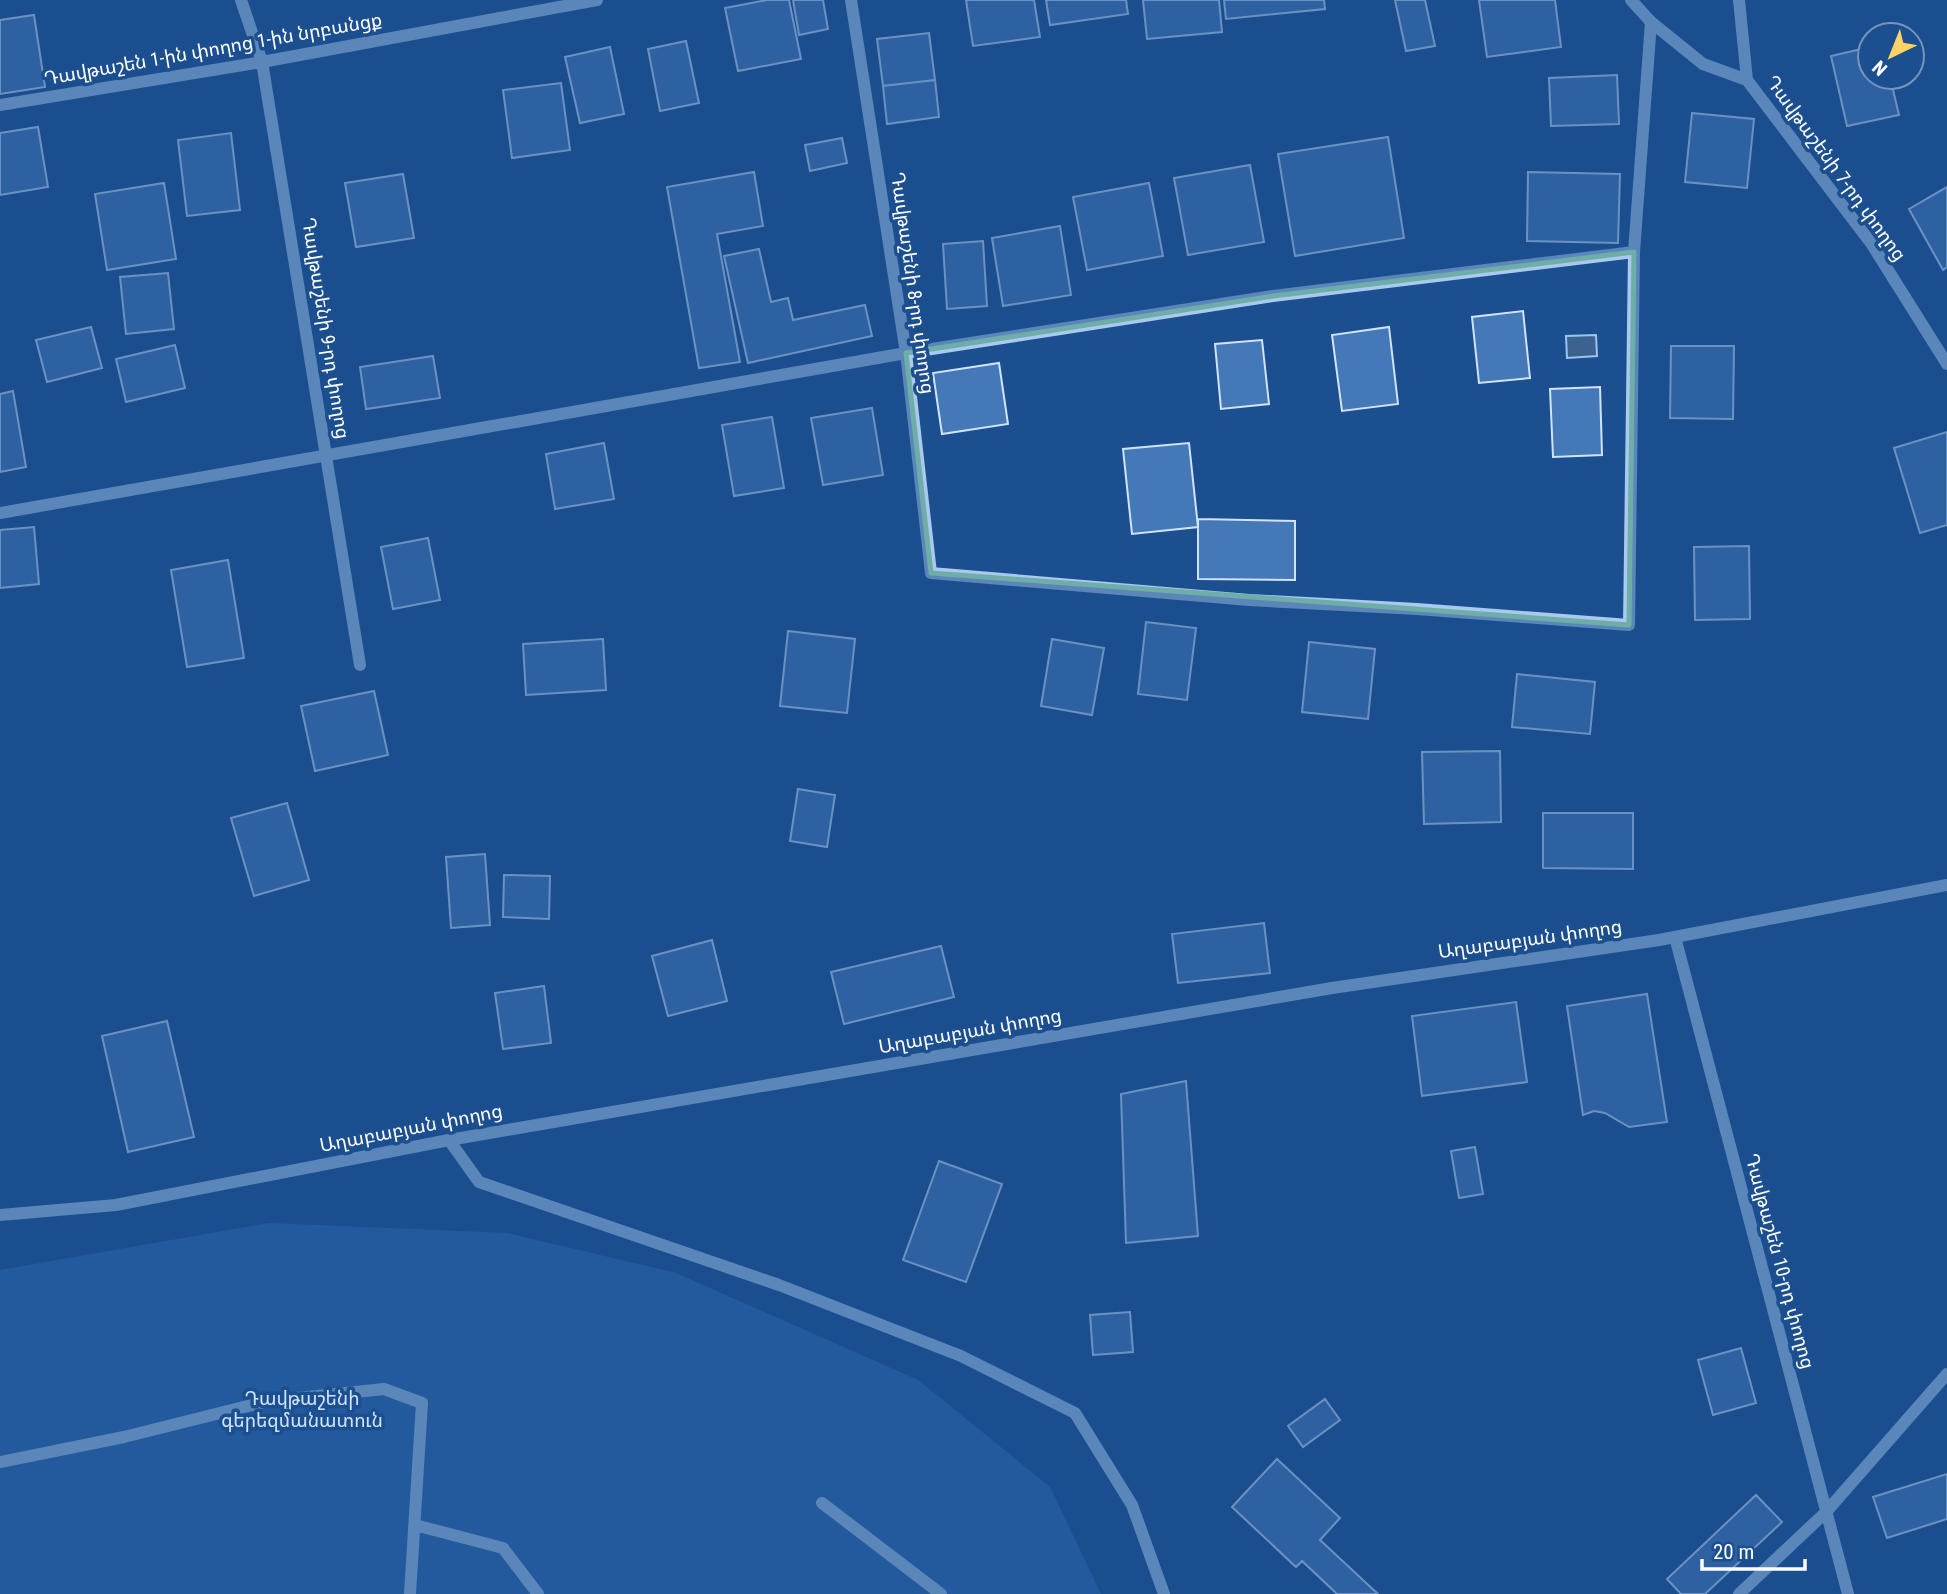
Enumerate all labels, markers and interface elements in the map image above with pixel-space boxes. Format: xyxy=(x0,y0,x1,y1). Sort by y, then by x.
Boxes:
street label: Դավթաշեն 1-ին փողոց 1-ին նրբանցք xyxy=(42,8,384,90)
north arrow xyxy=(1856,21,1926,91)
text: N xyxy=(1868,56,1892,80)
street label: Դավթաշենի 7-րդ փողոց xyxy=(1761,71,1911,265)
street label: Դավթաշենի 8-րդ փողոց xyxy=(886,170,940,396)
street label: Դավթաշենի 9-րդ փողոց xyxy=(297,216,355,440)
street label: Աղաբաբյան փողոց xyxy=(1436,915,1624,963)
street label: Աղաբաբյան փողոց xyxy=(877,1004,1063,1058)
street label: Աղաբաբյան փողոց xyxy=(318,1099,504,1157)
street label: Դավթաշեն 10-րդ փողոց xyxy=(1740,1151,1820,1371)
park label: Դավթաշենի գերեզմանատուն xyxy=(221,1387,383,1432)
scale bar xyxy=(1702,1528,1805,1572)
text: 20 m xyxy=(1713,1540,1754,1564)

